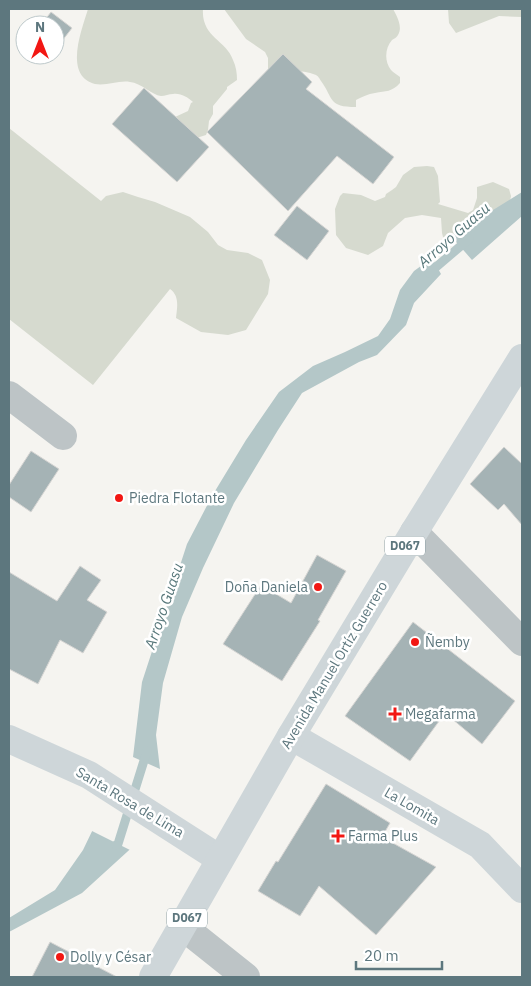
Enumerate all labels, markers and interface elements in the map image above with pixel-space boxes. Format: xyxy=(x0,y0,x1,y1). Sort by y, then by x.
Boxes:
north arrow xyxy=(15,15,65,65)
text: N xyxy=(35,18,45,36)
water label: Arroyo Guasu xyxy=(413,198,494,272)
place label: Piedra Flotante xyxy=(129,489,225,507)
marker: Piedra Flotante xyxy=(113,492,125,504)
road number: D067 xyxy=(385,536,425,556)
water label: Arroyo Guasu xyxy=(140,560,187,652)
place label: Doña Daniela xyxy=(225,578,309,596)
street label: Avenida Manuel Ortíz Guerrero xyxy=(277,578,391,752)
marker: Doña Daniela xyxy=(312,581,324,593)
place label: Ñemby xyxy=(425,633,470,651)
marker: Ñemby xyxy=(409,636,421,648)
place label: Megafarma xyxy=(405,705,476,723)
marker: Megafarma xyxy=(389,708,401,720)
street label: Santa Rosa de Lima xyxy=(73,763,188,842)
street label: La Lomita xyxy=(381,783,443,829)
place label: Farma Plus xyxy=(348,827,418,845)
marker: Farma Plus xyxy=(332,830,344,842)
road number: D067 xyxy=(167,908,207,928)
scale bar xyxy=(356,938,442,970)
text: 20 m xyxy=(364,946,399,965)
place label: Dolly y César xyxy=(70,948,151,966)
marker: Dolly y César xyxy=(54,951,66,963)

